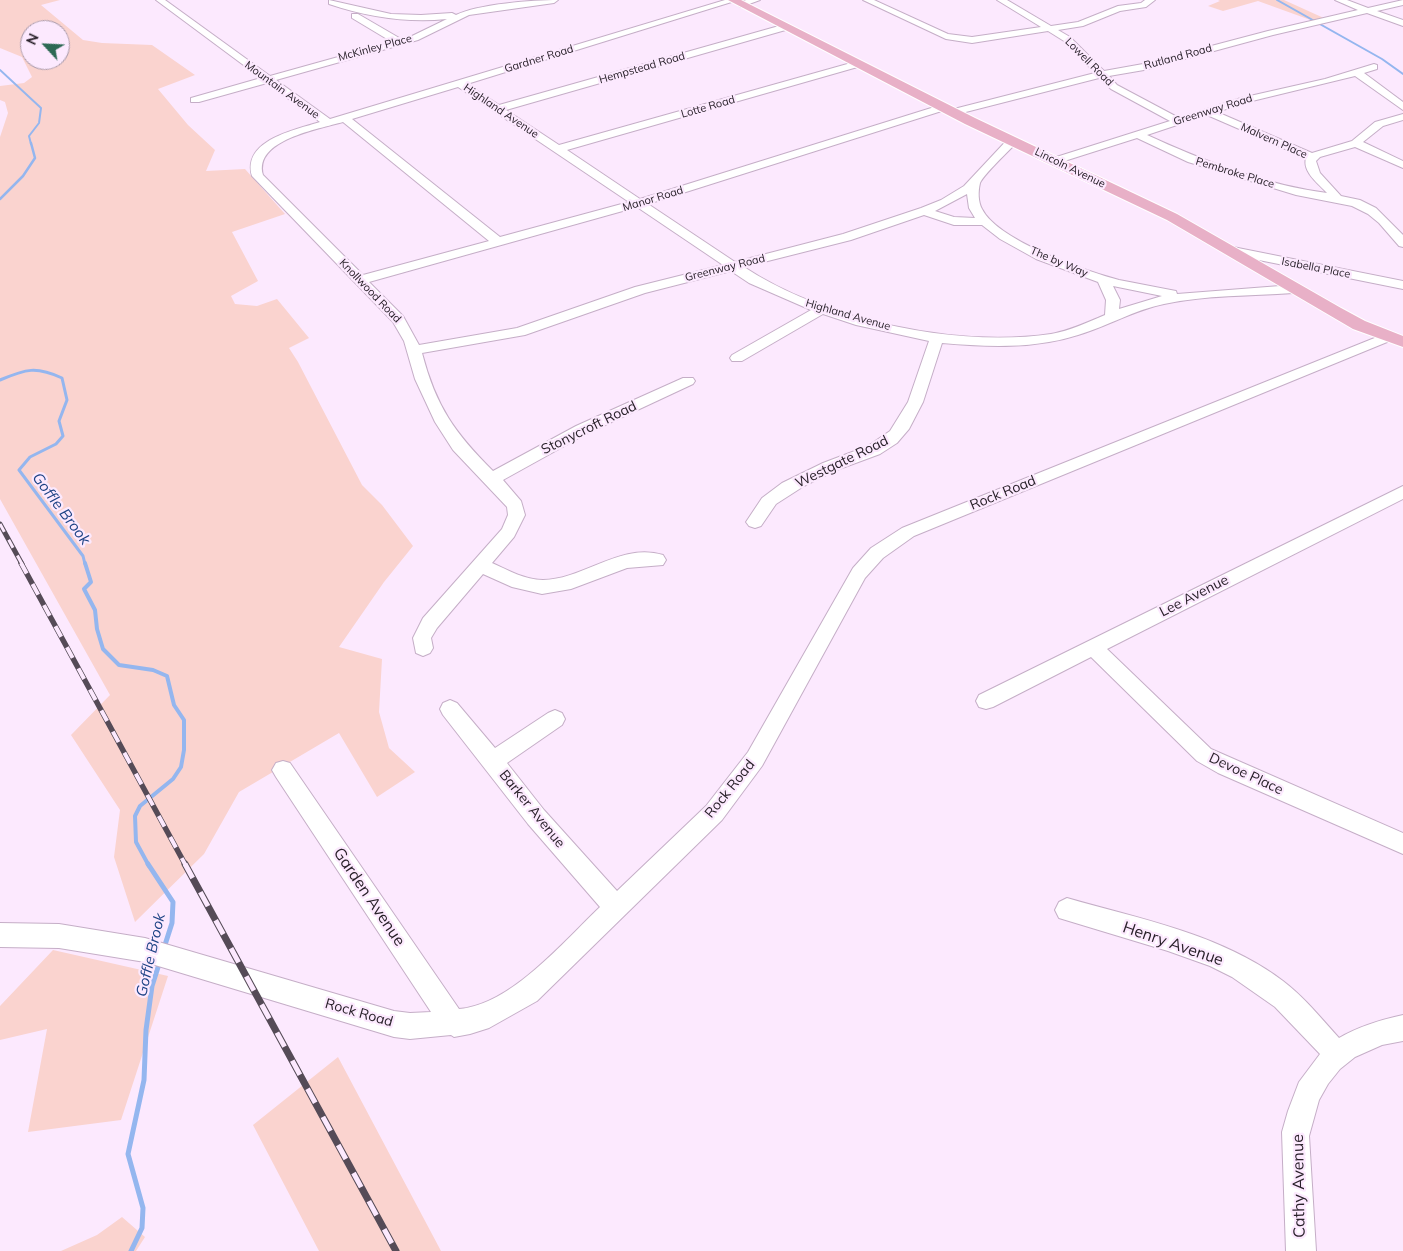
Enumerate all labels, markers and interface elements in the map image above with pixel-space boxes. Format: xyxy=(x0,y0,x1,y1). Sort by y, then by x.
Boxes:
north arrow xyxy=(20,20,70,70)
text: N xyxy=(22,30,43,48)
street label: McKinley Place xyxy=(337,32,413,64)
street label: Lowell Road xyxy=(1062,35,1116,89)
street label: Gardner Road xyxy=(503,42,575,76)
street label: Rutland Road xyxy=(1143,42,1213,72)
street label: Hempstead Road xyxy=(597,49,687,87)
street label: Mountain Avenue xyxy=(242,58,322,122)
street label: Highland Avenue xyxy=(461,81,541,141)
street label: Greenway Road xyxy=(1172,92,1254,128)
street label: Lotte Road xyxy=(680,93,736,121)
street label: Malvern Place xyxy=(1239,120,1309,162)
street label: Lincoln Avenue xyxy=(1033,145,1107,191)
street label: Pembroke Place xyxy=(1194,155,1276,191)
street label: Manor Road xyxy=(621,184,685,214)
street label: The by Way xyxy=(1028,244,1090,280)
street label: Greenway Road xyxy=(684,252,766,284)
street label: Isabella Place xyxy=(1280,255,1352,281)
street label: Knollwood Road xyxy=(336,256,404,326)
street label: Highland Avenue xyxy=(804,297,892,333)
street label: Stonycroft Road xyxy=(539,398,639,458)
street label: Westgate Road xyxy=(793,432,891,492)
water label: Goffle Brook xyxy=(28,469,94,549)
street label: Rock Road xyxy=(968,472,1038,514)
street label: Lee Avenue xyxy=(1157,571,1231,621)
street label: Devoe Place xyxy=(1206,750,1286,798)
street label: Rock Road xyxy=(702,757,758,821)
street label: Barker Avenue xyxy=(496,767,568,851)
street label: Garden Avenue xyxy=(329,844,409,950)
water label: Goffle Brook xyxy=(133,911,169,999)
street label: Henry Avenue xyxy=(1120,918,1226,970)
street label: Rock Road xyxy=(323,995,395,1031)
street label: Cathy Avenue xyxy=(1288,1134,1310,1238)

